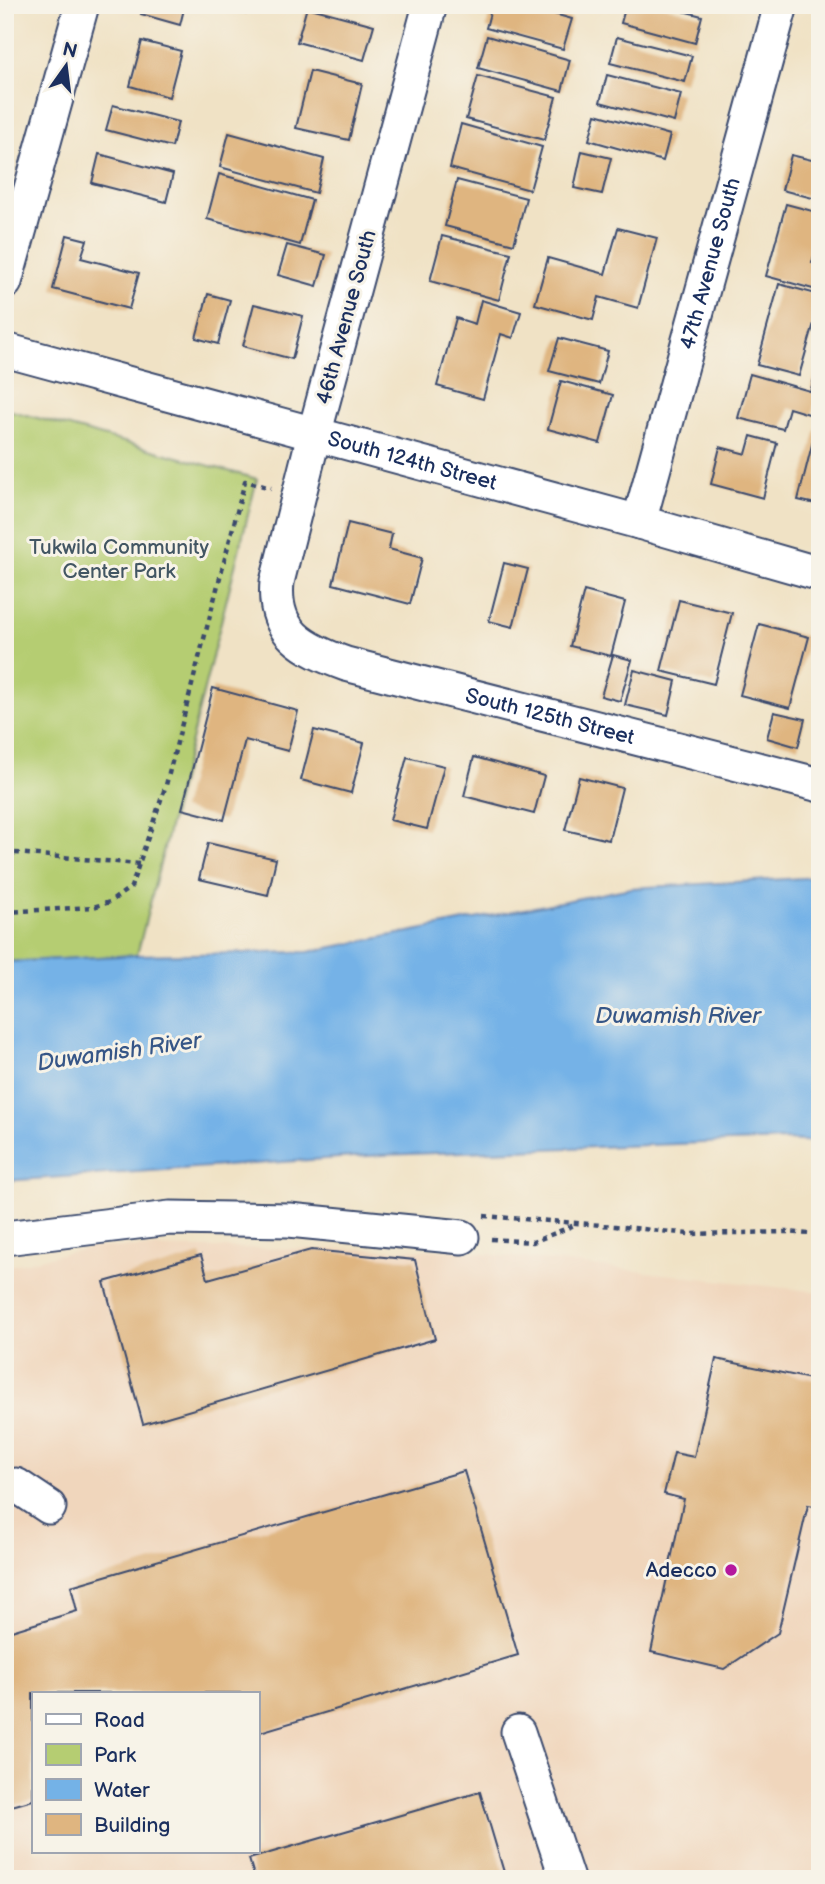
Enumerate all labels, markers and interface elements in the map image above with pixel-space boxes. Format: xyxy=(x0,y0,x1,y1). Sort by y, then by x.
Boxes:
north arrow xyxy=(32,32,102,102)
text: N xyxy=(60,38,79,64)
street label: 47th Avenue South xyxy=(675,175,746,352)
street label: 46th Avenue South xyxy=(311,227,382,407)
street label: South 124th Street xyxy=(325,426,500,496)
park label: Tukwila Community Center Park xyxy=(29,535,210,584)
street label: South 125th Street xyxy=(463,683,638,750)
water label: Duwamish River xyxy=(595,1002,762,1030)
water label: Duwamish River xyxy=(35,1026,205,1077)
place label: Adecco xyxy=(646,1558,717,1583)
marker: Adecco xyxy=(723,1562,739,1578)
legend xyxy=(32,1692,259,1853)
text: Road xyxy=(94,1708,145,1733)
text: Park xyxy=(94,1743,137,1768)
text: Water xyxy=(94,1778,150,1803)
text: Building xyxy=(94,1813,170,1838)

